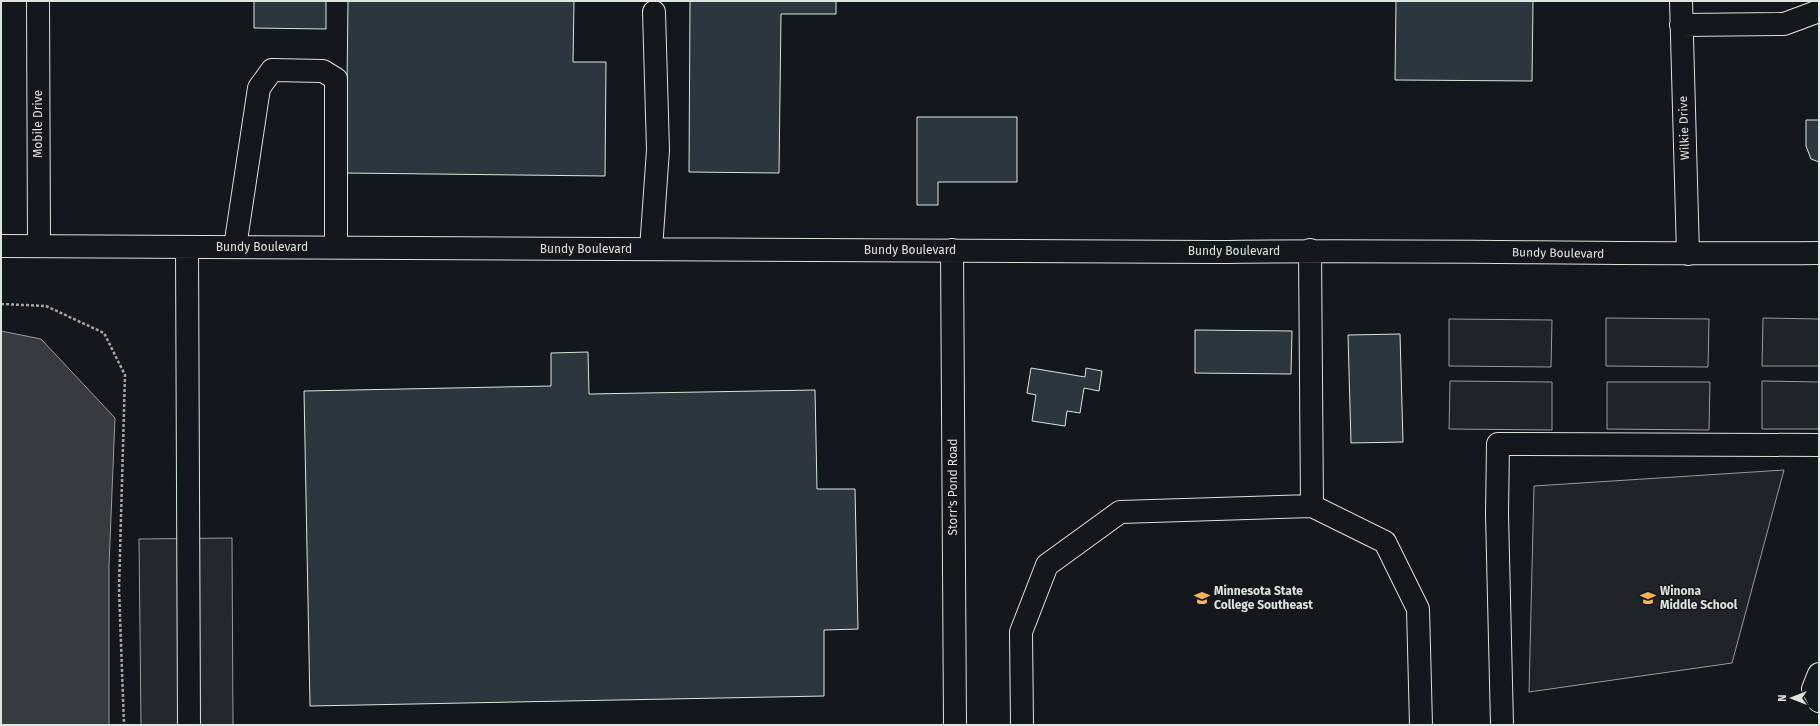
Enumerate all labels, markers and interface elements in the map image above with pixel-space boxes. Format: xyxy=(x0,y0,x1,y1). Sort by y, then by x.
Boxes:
street label: Mobile Drive xyxy=(31,90,45,158)
street label: Wilkie Drive xyxy=(1676,96,1692,160)
street label: Bundy Boulevard xyxy=(216,240,308,254)
street label: Bundy Boulevard xyxy=(540,242,632,256)
street label: Bundy Boulevard xyxy=(864,243,956,257)
street label: Bundy Boulevard xyxy=(1188,244,1280,258)
street label: Bundy Boulevard xyxy=(1512,245,1604,261)
street label: Storr's Pond Road xyxy=(946,439,960,536)
place label: Minnesota State College Southeast xyxy=(1214,584,1313,612)
place label: Winona Middle School xyxy=(1660,584,1738,612)
school or university icon: Minnesota State College Southeast xyxy=(1193,589,1211,607)
school or university icon: Winona Middle School xyxy=(1639,589,1657,607)
north arrow xyxy=(1772,678,1812,718)
text: N xyxy=(1776,694,1789,702)

